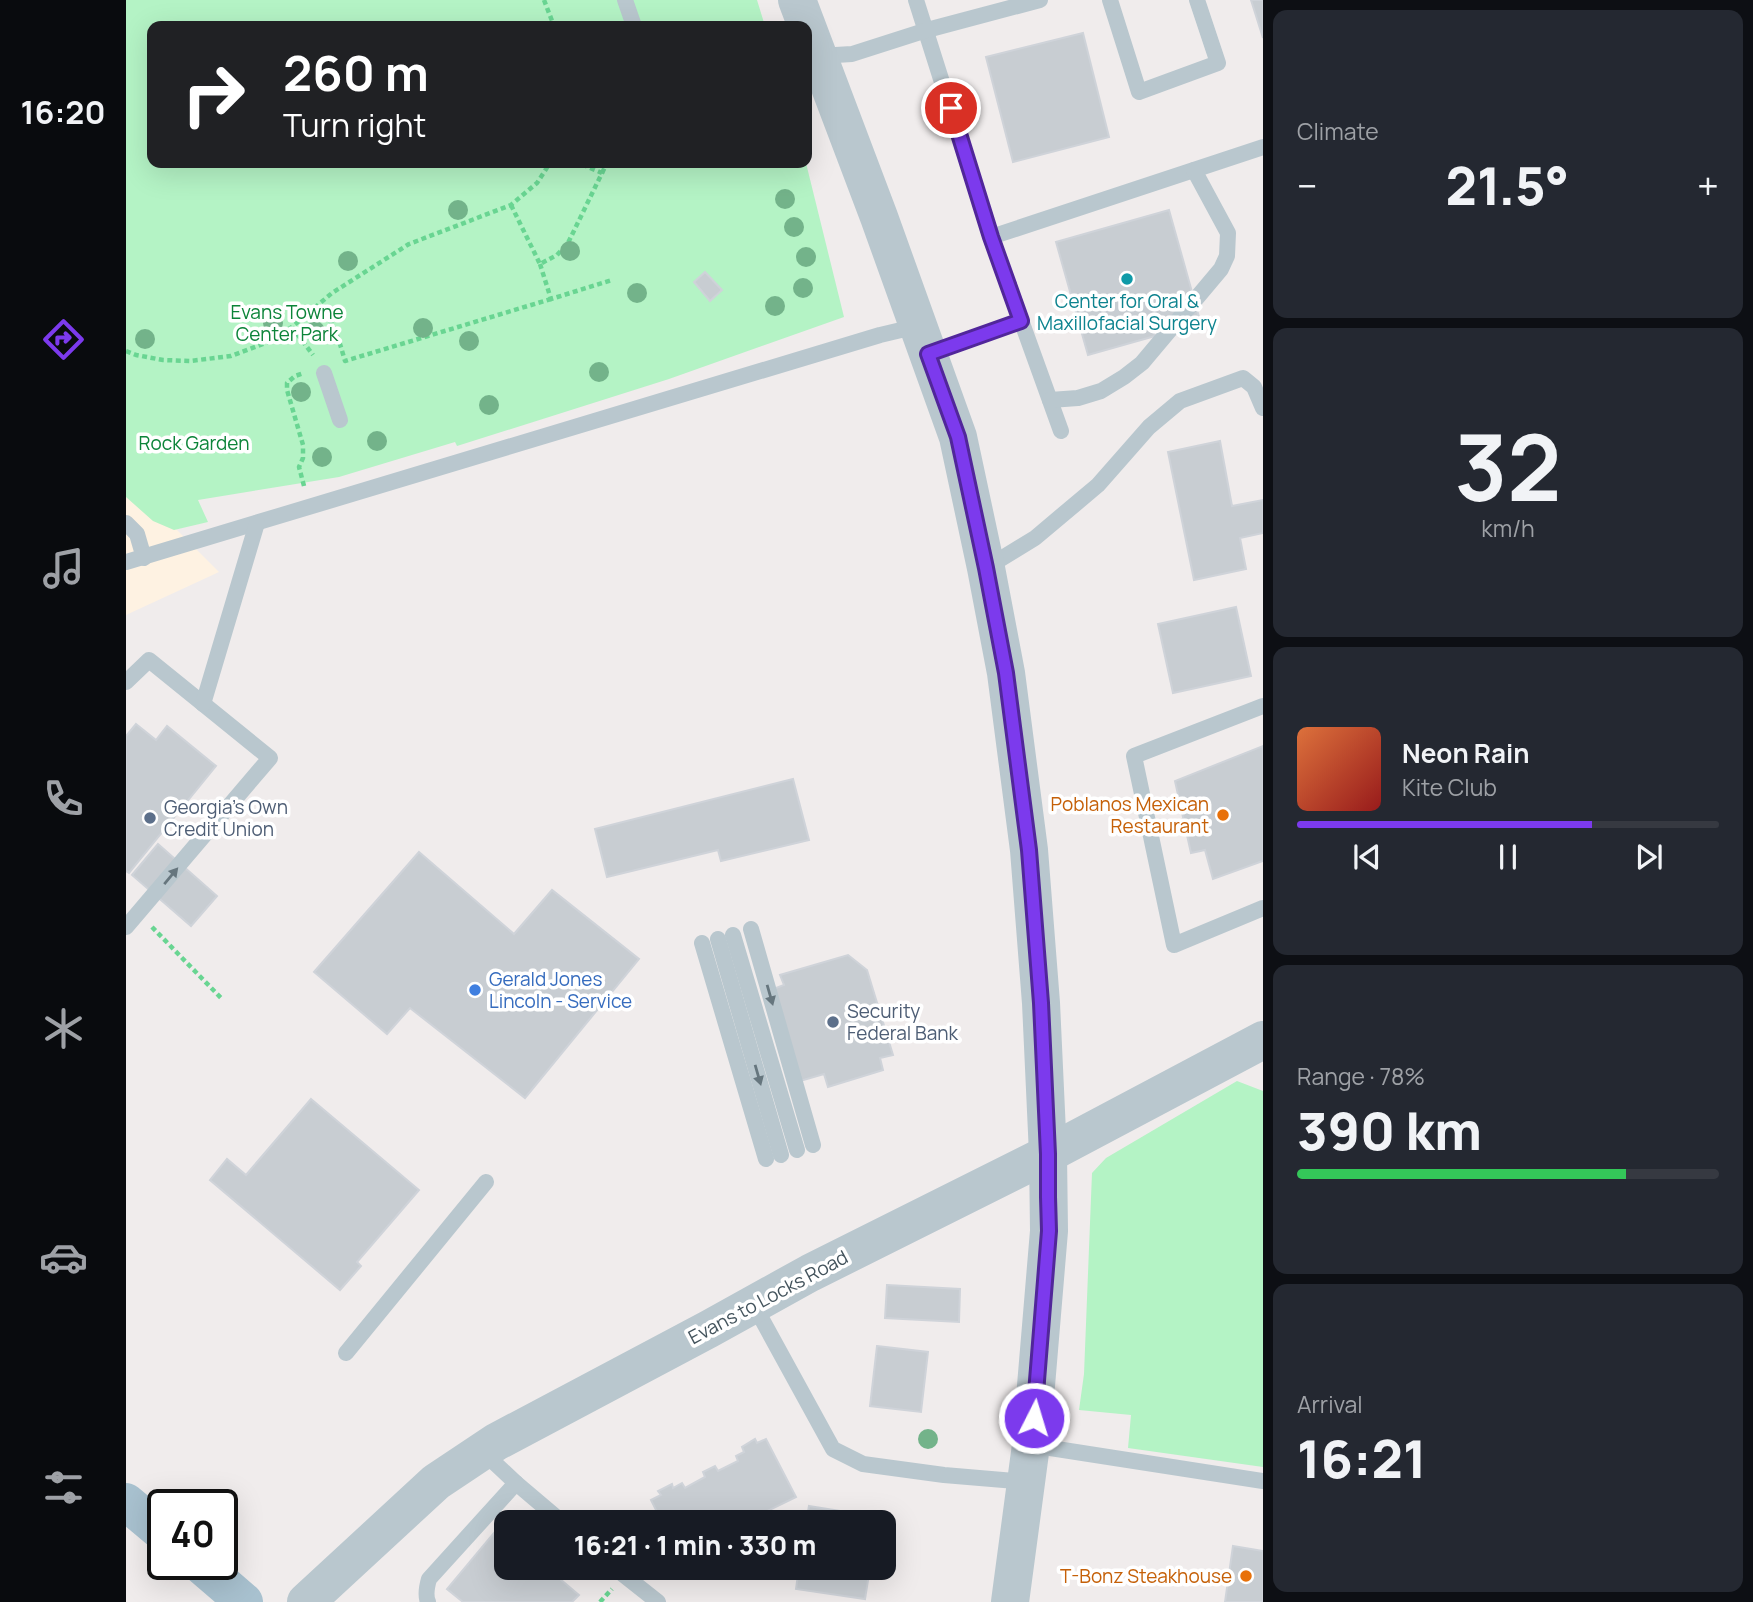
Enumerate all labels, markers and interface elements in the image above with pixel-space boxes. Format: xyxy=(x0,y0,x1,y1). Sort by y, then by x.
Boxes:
text: 260 m xyxy=(283,39,429,106)
icon: right xyxy=(168,49,259,140)
pin xyxy=(921,78,981,138)
icon: arrive xyxy=(932,89,970,127)
text: 16:20 xyxy=(21,90,105,134)
text: Turn right xyxy=(283,103,426,147)
text: Climate xyxy=(1297,115,1379,147)
text: 21.5° xyxy=(1446,150,1569,221)
text: − xyxy=(1297,159,1318,211)
text: + xyxy=(1697,159,1719,211)
marker: Center for Oral & Maxillofacial Surgery xyxy=(1119,271,1135,287)
place label: Center for Oral & Maxillofacial Surgery xyxy=(1037,288,1217,336)
park label: Evans Towne Center Park xyxy=(230,299,344,347)
icon: directions xyxy=(39,315,88,364)
text: 32 xyxy=(1454,404,1562,528)
park label: Rock Garden xyxy=(139,430,249,456)
text: km/h xyxy=(1481,512,1535,544)
icon: music xyxy=(39,544,88,593)
text: Neon Rain xyxy=(1402,735,1530,771)
text: Kite Club xyxy=(1402,771,1497,803)
icon: phone xyxy=(39,774,88,823)
place label: Poblanos Mexican Restaurant xyxy=(1051,791,1209,839)
place label: Georgia's Own Credit Union xyxy=(164,794,288,842)
marker: Poblanos Mexican Restaurant xyxy=(1215,807,1231,823)
marker: Georgia's Own Credit Union xyxy=(142,810,158,826)
icon: previous xyxy=(1348,838,1386,876)
icon: pause xyxy=(1489,838,1527,876)
icon: next xyxy=(1630,838,1668,876)
one-way arrow xyxy=(163,867,179,885)
place label: Gerald Jones Lincoln - Service xyxy=(489,966,632,1014)
marker: Gerald Jones Lincoln - Service xyxy=(467,982,483,998)
one-way arrow xyxy=(765,985,775,1006)
place label: Security Federal Bank xyxy=(847,998,958,1046)
icon: climate xyxy=(39,1004,88,1053)
marker: Security Federal Bank xyxy=(825,1014,841,1030)
text: Range · 78% xyxy=(1297,1060,1425,1092)
one-way arrow xyxy=(753,1065,763,1086)
text: 390 km xyxy=(1297,1095,1482,1166)
icon: car xyxy=(39,1233,88,1282)
street label: Evans to Locks Road xyxy=(684,1244,852,1350)
position arrow xyxy=(997,1381,1071,1455)
text: Arrival xyxy=(1297,1388,1363,1420)
text: 16:21 xyxy=(1297,1423,1427,1494)
icon: filters xyxy=(39,1463,88,1512)
speed limit sign: 40 xyxy=(147,1489,238,1580)
text: 16:21 · 1 min · 330 m xyxy=(574,1527,816,1563)
place label: T-Bonz Steakhouse xyxy=(1060,1563,1232,1589)
marker: T-Bonz Steakhouse xyxy=(1238,1568,1254,1584)

